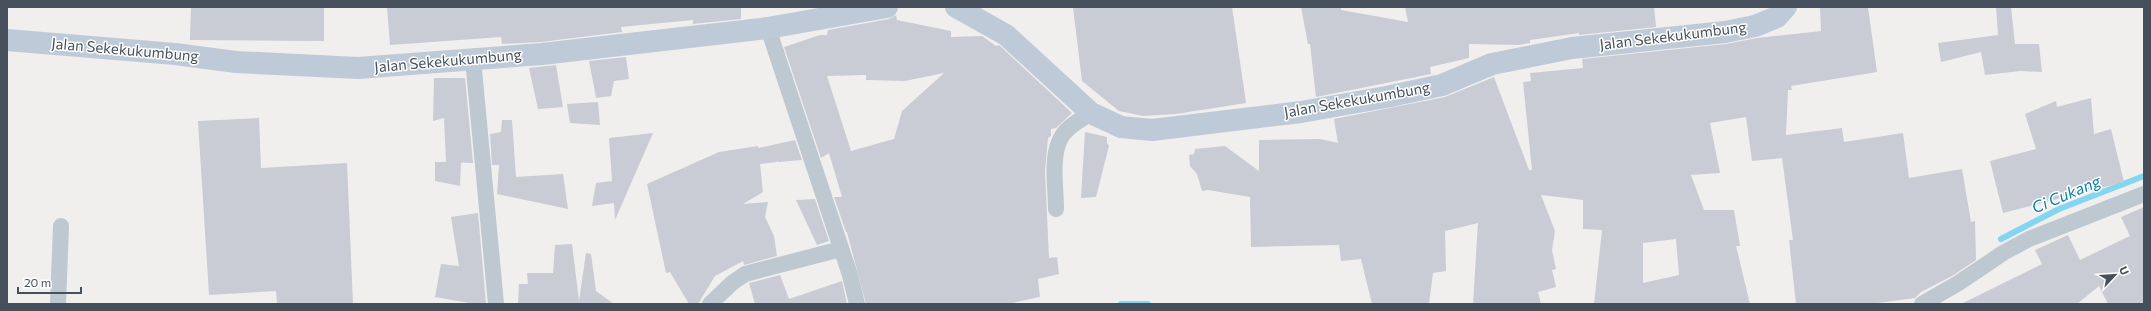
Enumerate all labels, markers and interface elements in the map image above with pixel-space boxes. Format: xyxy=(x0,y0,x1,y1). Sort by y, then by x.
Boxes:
street label: Jalan Sekekukumbung xyxy=(1598,17,1747,53)
street label: Jalan Sekekukumbung xyxy=(51,34,200,64)
street label: Jalan Sekekukumbung xyxy=(373,45,522,75)
street label: Jalan Sekekukumbung xyxy=(1282,77,1431,121)
water label: Ci Cukang xyxy=(2029,170,2104,217)
north arrow xyxy=(2095,255,2135,295)
text: U xyxy=(2117,264,2132,277)
scale bar xyxy=(18,269,81,295)
text: 20 m xyxy=(24,275,51,289)

